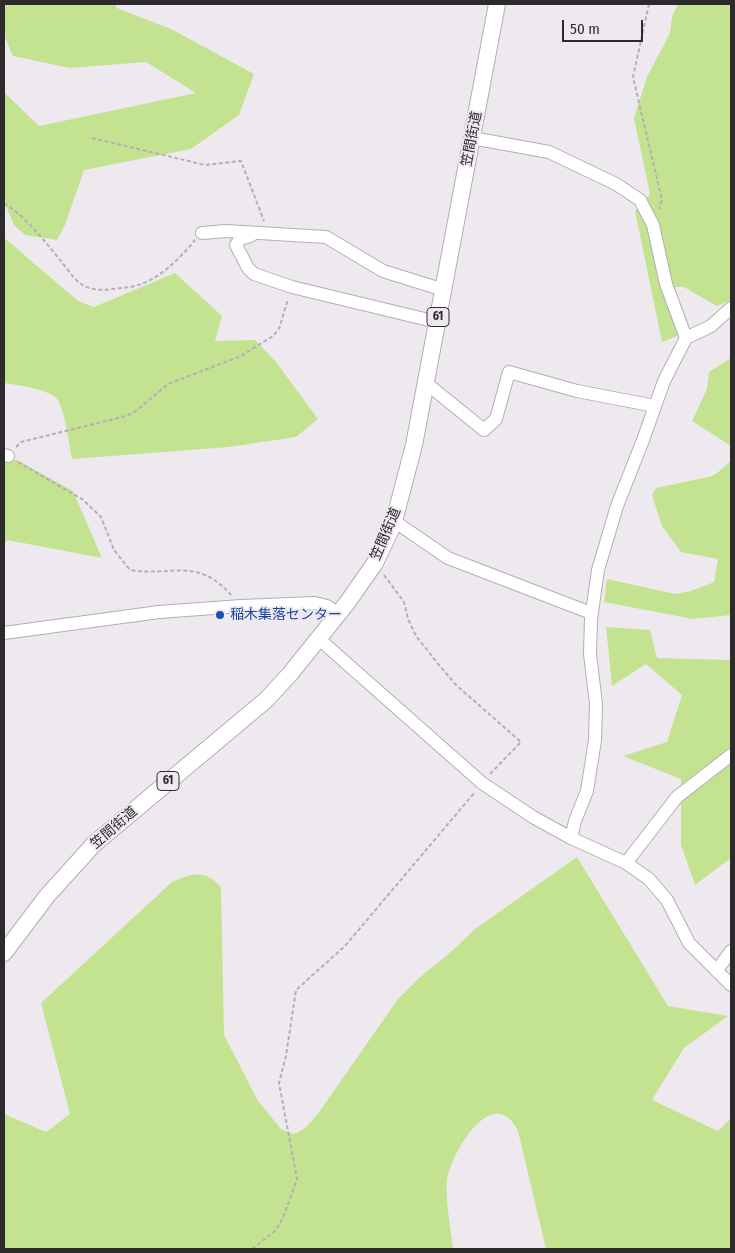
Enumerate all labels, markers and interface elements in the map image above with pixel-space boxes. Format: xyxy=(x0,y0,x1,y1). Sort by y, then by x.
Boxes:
scale bar xyxy=(565,10,646,42)
text: 50 m xyxy=(570,20,600,38)
street label: 笠間街道 xyxy=(458,110,486,168)
road number: 61 xyxy=(427,308,449,326)
street label: 笠間街道 xyxy=(367,505,405,563)
place label: 稲木集落センター xyxy=(230,607,342,623)
marker: 稲木集落センター xyxy=(214,609,226,621)
road number: 61 xyxy=(157,771,179,790)
street label: 笠間街道 xyxy=(87,803,141,853)

